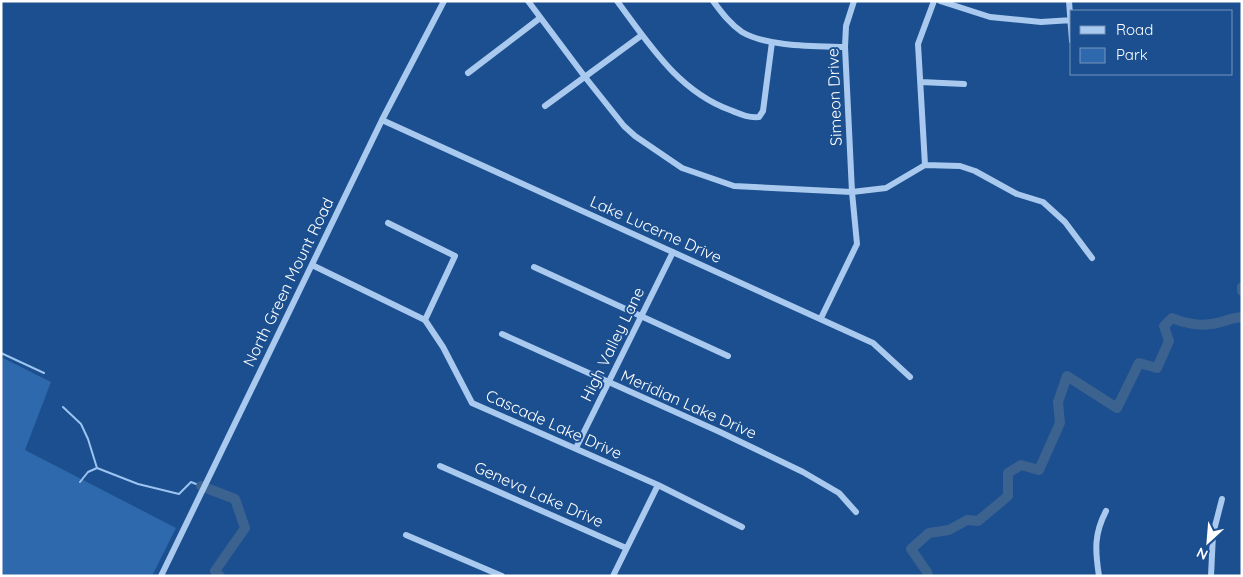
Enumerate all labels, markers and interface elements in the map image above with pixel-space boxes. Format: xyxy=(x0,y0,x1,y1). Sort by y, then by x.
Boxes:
legend xyxy=(1070,10,1233,75)
text: Road xyxy=(1116,20,1153,39)
text: Park xyxy=(1116,45,1148,64)
street label: Simeon Drive xyxy=(822,48,846,146)
street label: Lake Lucerne Drive xyxy=(587,191,725,267)
street label: North Green Mount Road xyxy=(238,194,338,370)
street label: High Valley Lane xyxy=(576,284,648,404)
street label: Meridian Lake Drive xyxy=(618,365,760,443)
street label: Cascade Lake Drive xyxy=(483,385,625,463)
street label: Geneva Lake Drive xyxy=(471,457,607,531)
north arrow xyxy=(1183,517,1233,567)
text: N xyxy=(1194,543,1211,564)

